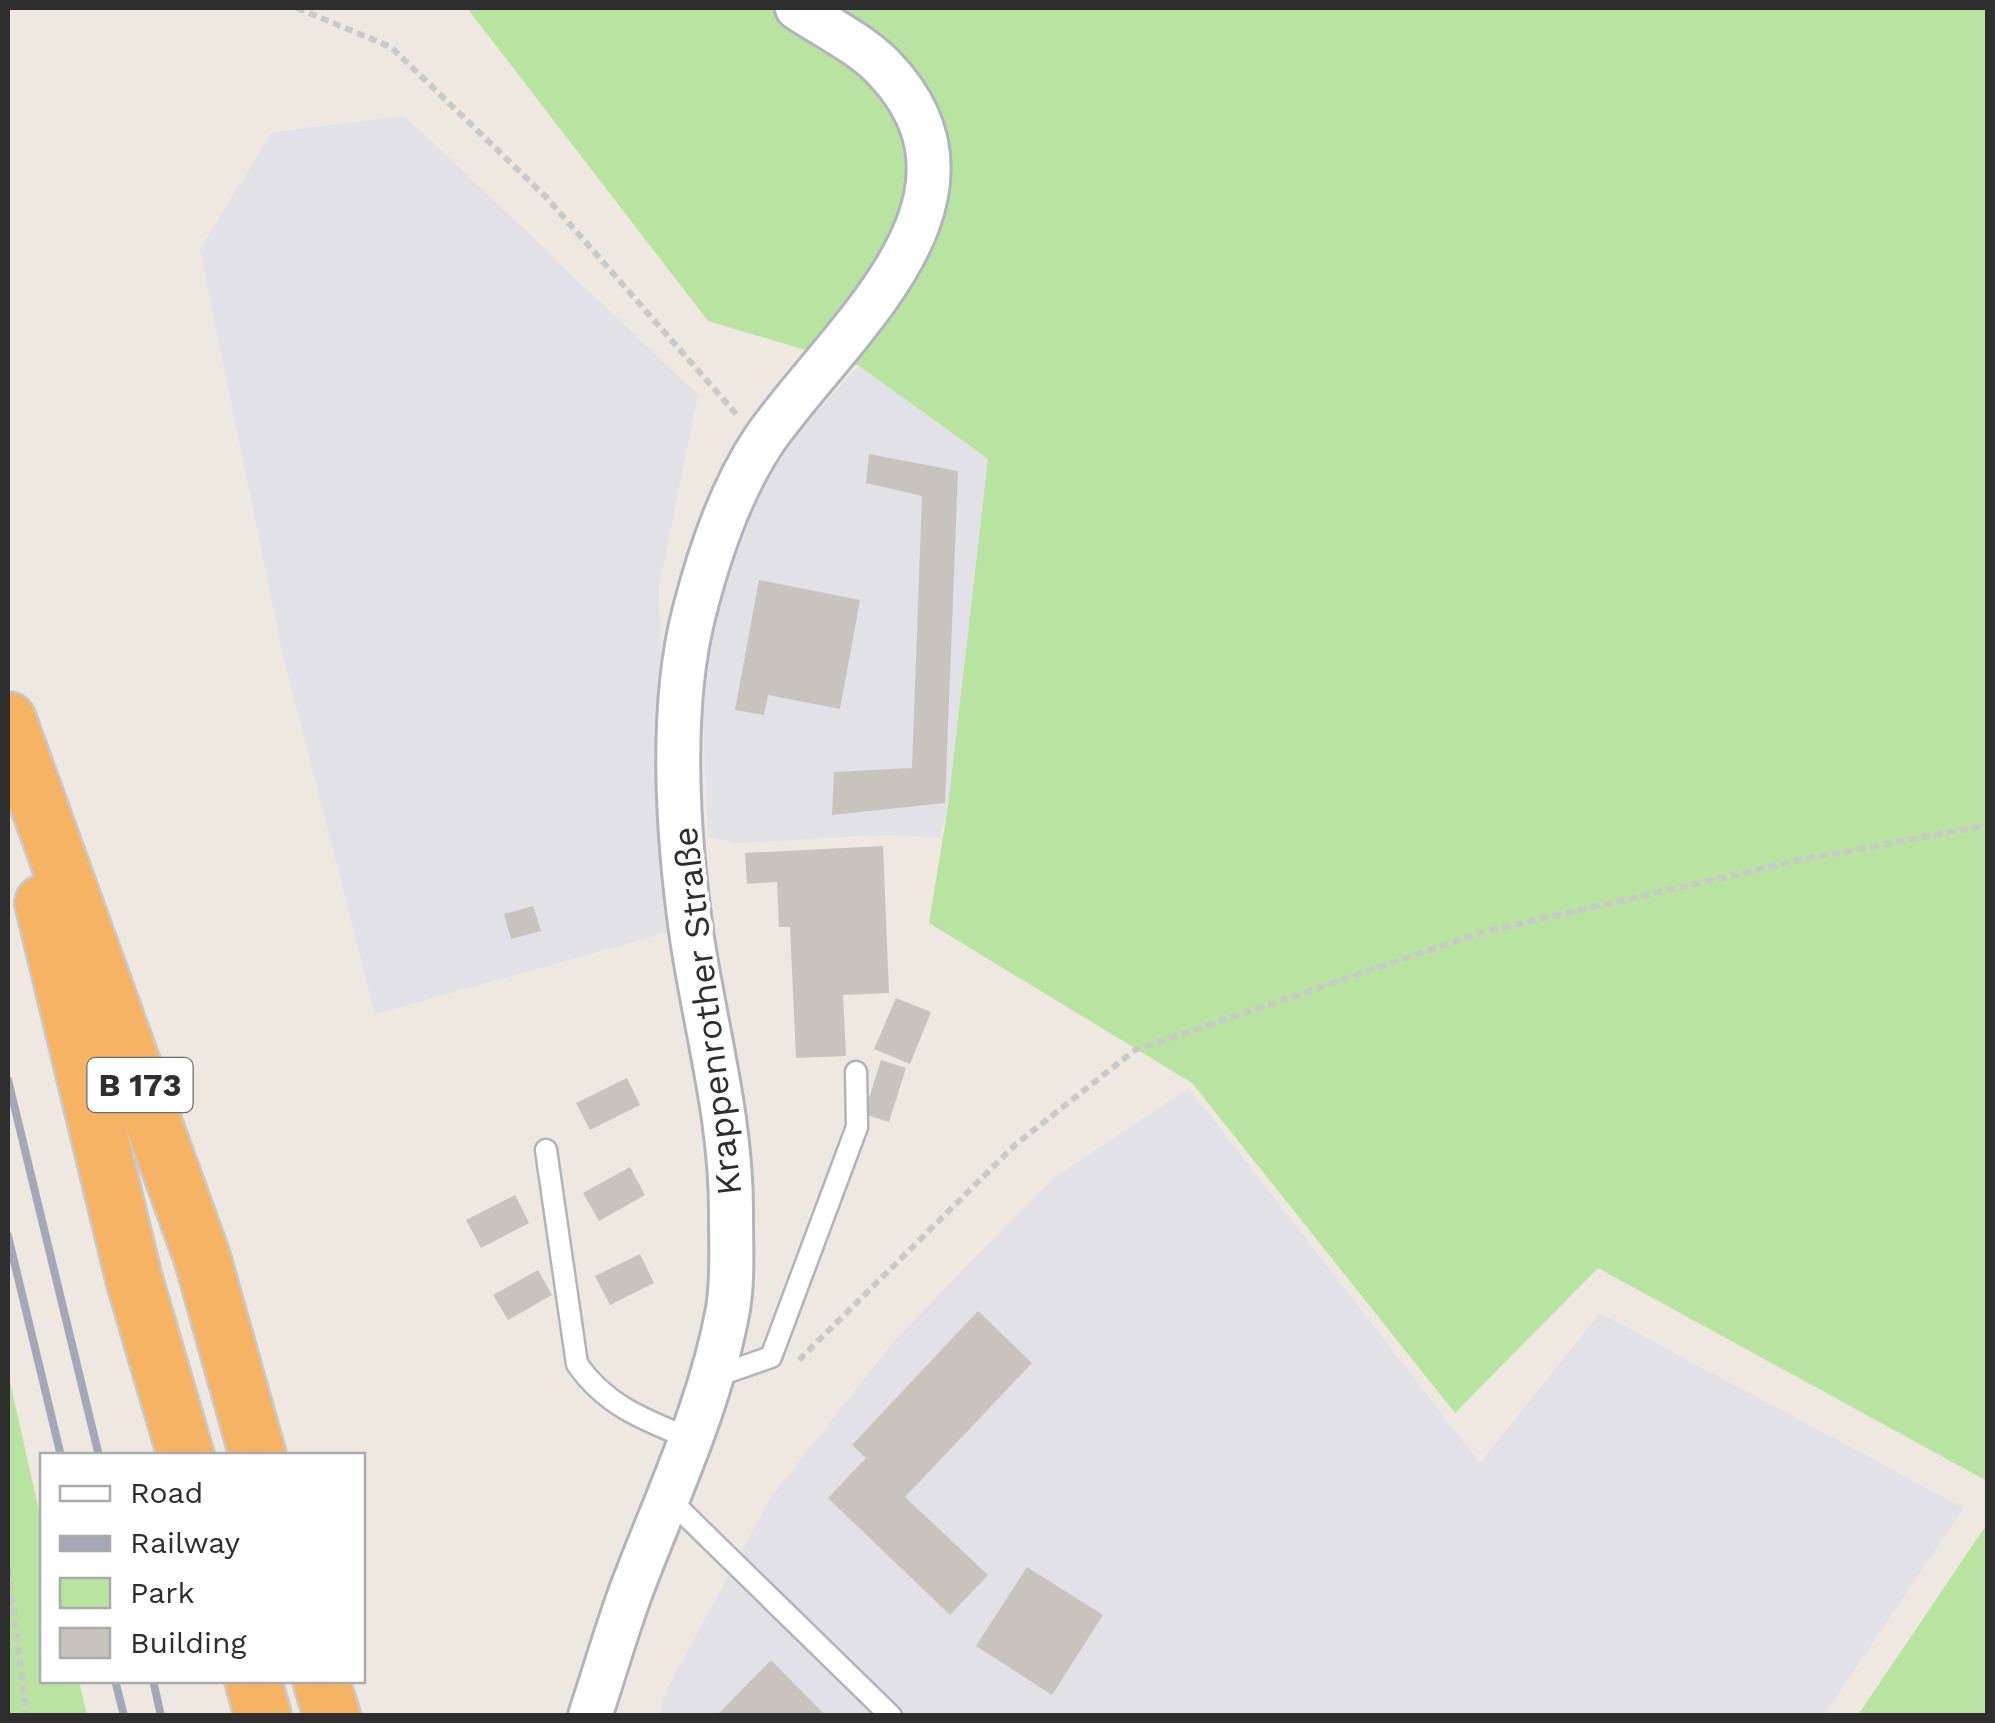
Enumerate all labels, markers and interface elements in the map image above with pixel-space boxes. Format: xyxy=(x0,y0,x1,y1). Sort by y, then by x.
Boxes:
street label: Krappenrother Straße xyxy=(664,824,750,1198)
road number: B 173 xyxy=(88,1058,192,1112)
legend xyxy=(40,1453,365,1683)
text: Road xyxy=(130,1475,203,1510)
text: Railway xyxy=(130,1525,240,1560)
text: Park xyxy=(130,1575,195,1610)
text: Building xyxy=(130,1625,247,1660)

